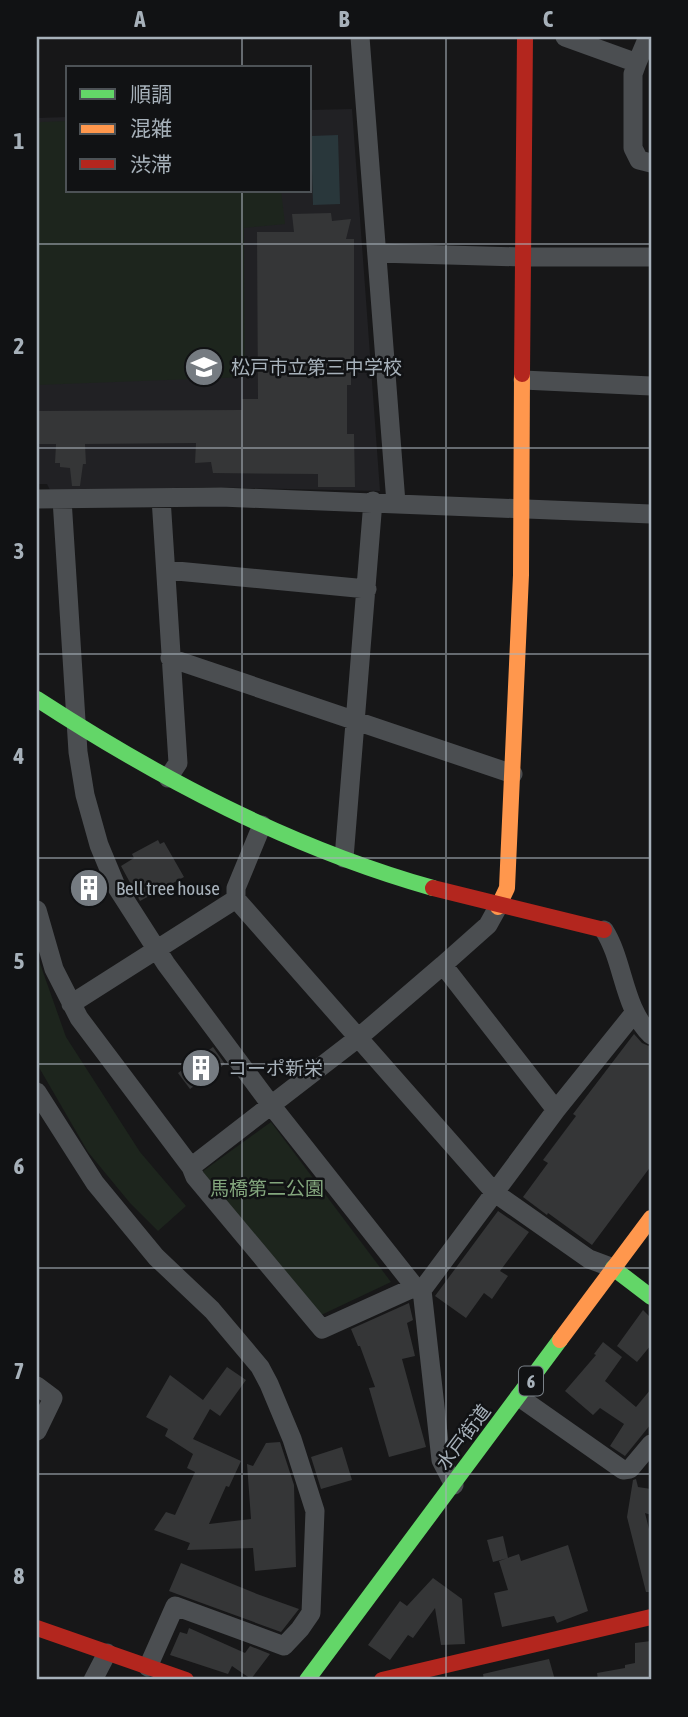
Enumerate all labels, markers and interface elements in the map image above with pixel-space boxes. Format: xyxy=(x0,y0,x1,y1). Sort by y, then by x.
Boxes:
text: A xyxy=(133,6,146,32)
text: B xyxy=(339,6,350,32)
text: C xyxy=(543,6,554,32)
legend xyxy=(66,66,312,192)
text: 順調 xyxy=(130,82,172,106)
text: 混雑 xyxy=(130,116,172,140)
text: 1 xyxy=(14,128,25,154)
text: 渋滞 xyxy=(130,152,172,176)
text: 2 xyxy=(14,333,24,359)
school or university icon: 松戸市立第三中学校 xyxy=(183,346,225,388)
place label: 松戸市立第三中学校 xyxy=(231,356,402,378)
text: 3 xyxy=(14,538,24,564)
text: 4 xyxy=(13,743,25,769)
building icon: Bell tree house xyxy=(68,867,110,909)
place label: Bell tree house xyxy=(116,877,220,899)
text: 5 xyxy=(14,948,25,974)
building icon: コーポ新栄 xyxy=(180,1047,222,1089)
place label: コーポ新栄 xyxy=(228,1057,323,1079)
text: 6 xyxy=(14,1153,25,1179)
park label: 馬橋第二公園 xyxy=(210,1177,324,1199)
text: 7 xyxy=(14,1358,24,1384)
road number: 6 xyxy=(519,1366,543,1396)
street label: 水戸街道 xyxy=(431,1400,495,1474)
text: 8 xyxy=(14,1563,25,1589)

